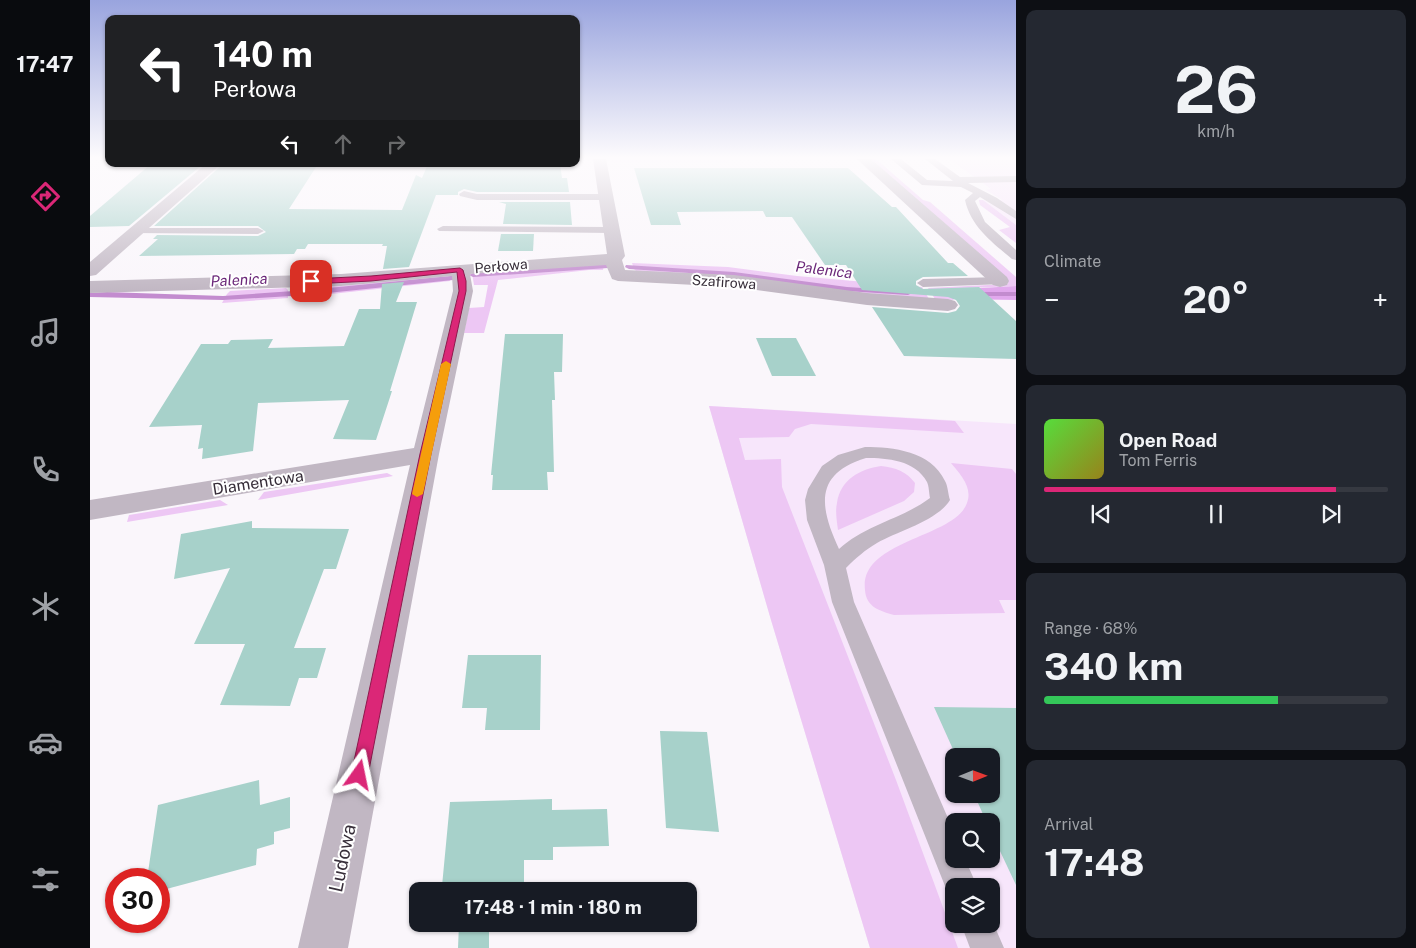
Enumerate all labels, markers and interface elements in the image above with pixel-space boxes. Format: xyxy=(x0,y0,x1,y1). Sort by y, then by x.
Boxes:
text: 140 m xyxy=(213,34,313,75)
icon: left xyxy=(130,35,195,100)
text: 17:47 xyxy=(16,51,74,77)
text: 26 xyxy=(1174,51,1258,128)
text: Perłowa xyxy=(213,76,296,102)
text: km/h xyxy=(1197,122,1235,141)
icon: left xyxy=(276,130,304,158)
icon: ahead xyxy=(329,130,357,158)
icon: right xyxy=(382,130,410,158)
icon: directions xyxy=(28,179,63,214)
text: Climate xyxy=(1044,252,1101,271)
street label: Perłowa xyxy=(474,256,528,276)
water label: Palenica xyxy=(795,258,853,281)
pin xyxy=(290,260,332,302)
icon: arrive xyxy=(297,267,325,295)
water label: Palenica xyxy=(210,270,268,289)
street label: Szafirowa xyxy=(691,272,757,292)
text: 20° xyxy=(1183,277,1249,322)
text: − xyxy=(1044,283,1060,316)
text: + xyxy=(1372,283,1388,316)
icon: music xyxy=(28,315,63,350)
text: Open Road xyxy=(1119,429,1217,451)
text: Tom Ferris xyxy=(1119,451,1197,470)
icon: phone xyxy=(28,452,63,487)
street label: Diamentowa xyxy=(211,466,305,499)
icon: previous xyxy=(1087,500,1115,528)
icon: pause xyxy=(1202,500,1230,528)
icon: next xyxy=(1317,500,1345,528)
icon: climate xyxy=(28,589,63,624)
text: Range · 68% xyxy=(1044,619,1137,638)
text: 340 km xyxy=(1044,644,1183,689)
icon: car xyxy=(28,725,63,760)
position arrow xyxy=(332,748,384,800)
north arrow xyxy=(945,748,1000,802)
map controls xyxy=(945,748,1000,933)
button: search xyxy=(945,813,1000,868)
text: Arrival xyxy=(1044,815,1093,834)
street label: Ludowa xyxy=(324,822,360,894)
text: 17:48 xyxy=(1044,840,1145,885)
icon: filters xyxy=(28,862,63,897)
speed limit sign: 30 xyxy=(105,868,170,933)
button: layers xyxy=(945,878,1000,933)
text: 17:48 · 1 min · 180 m xyxy=(464,896,642,918)

